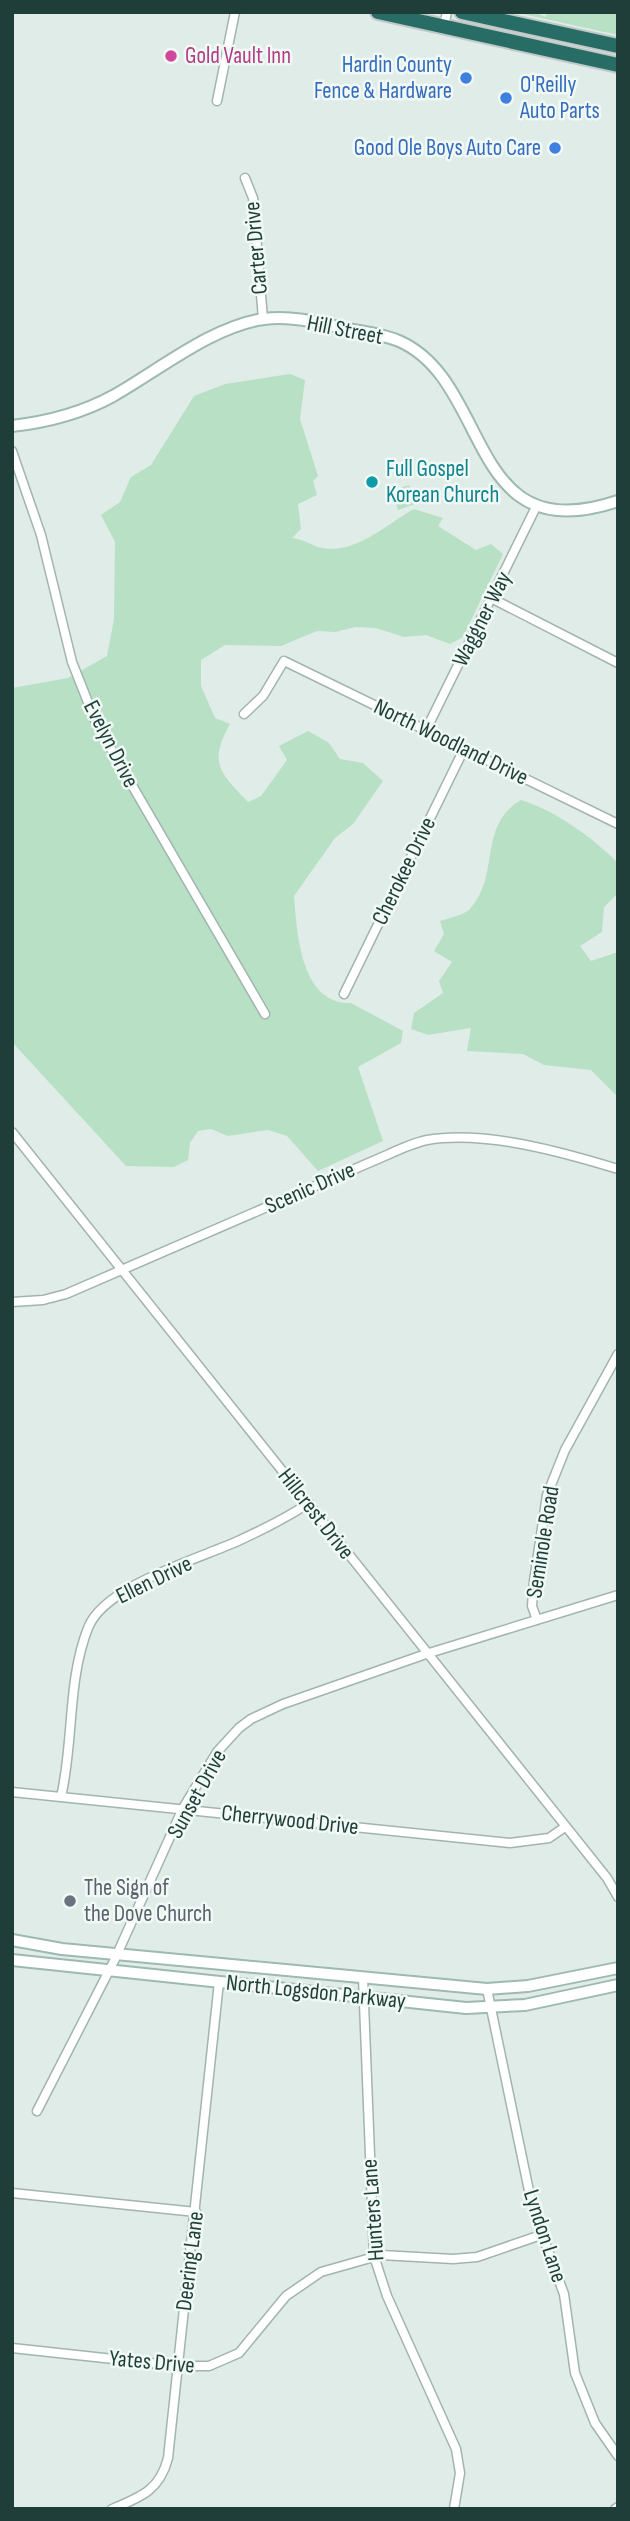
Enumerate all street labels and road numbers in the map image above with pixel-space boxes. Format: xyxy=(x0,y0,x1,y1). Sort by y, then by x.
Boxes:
street label: Carter Drive xyxy=(238,200,274,296)
street label: Hill Street xyxy=(305,309,385,351)
street label: Waggner Way xyxy=(446,567,518,671)
street label: North Woodland Drive xyxy=(369,693,533,791)
street label: Evelyn Drive xyxy=(77,696,145,792)
street label: Cherokee Drive xyxy=(366,812,442,930)
street label: Scenic Drive xyxy=(261,1156,359,1220)
street label: Hillcrest Drive xyxy=(272,1463,360,1565)
street label: Seminole Road xyxy=(520,1484,566,1600)
street label: Ellen Drive xyxy=(111,1550,197,1610)
street label: Sunset Drive xyxy=(161,1745,233,1843)
street label: Cherrywood Drive xyxy=(220,1799,360,1841)
street label: North Logsdon Parkway xyxy=(225,1969,407,2015)
street label: Hunters Lane xyxy=(355,2158,391,2262)
street label: Lyndon Lane xyxy=(517,2186,573,2286)
street label: Deering Lane xyxy=(170,2210,210,2312)
street label: Yates Drive xyxy=(108,2344,196,2380)

